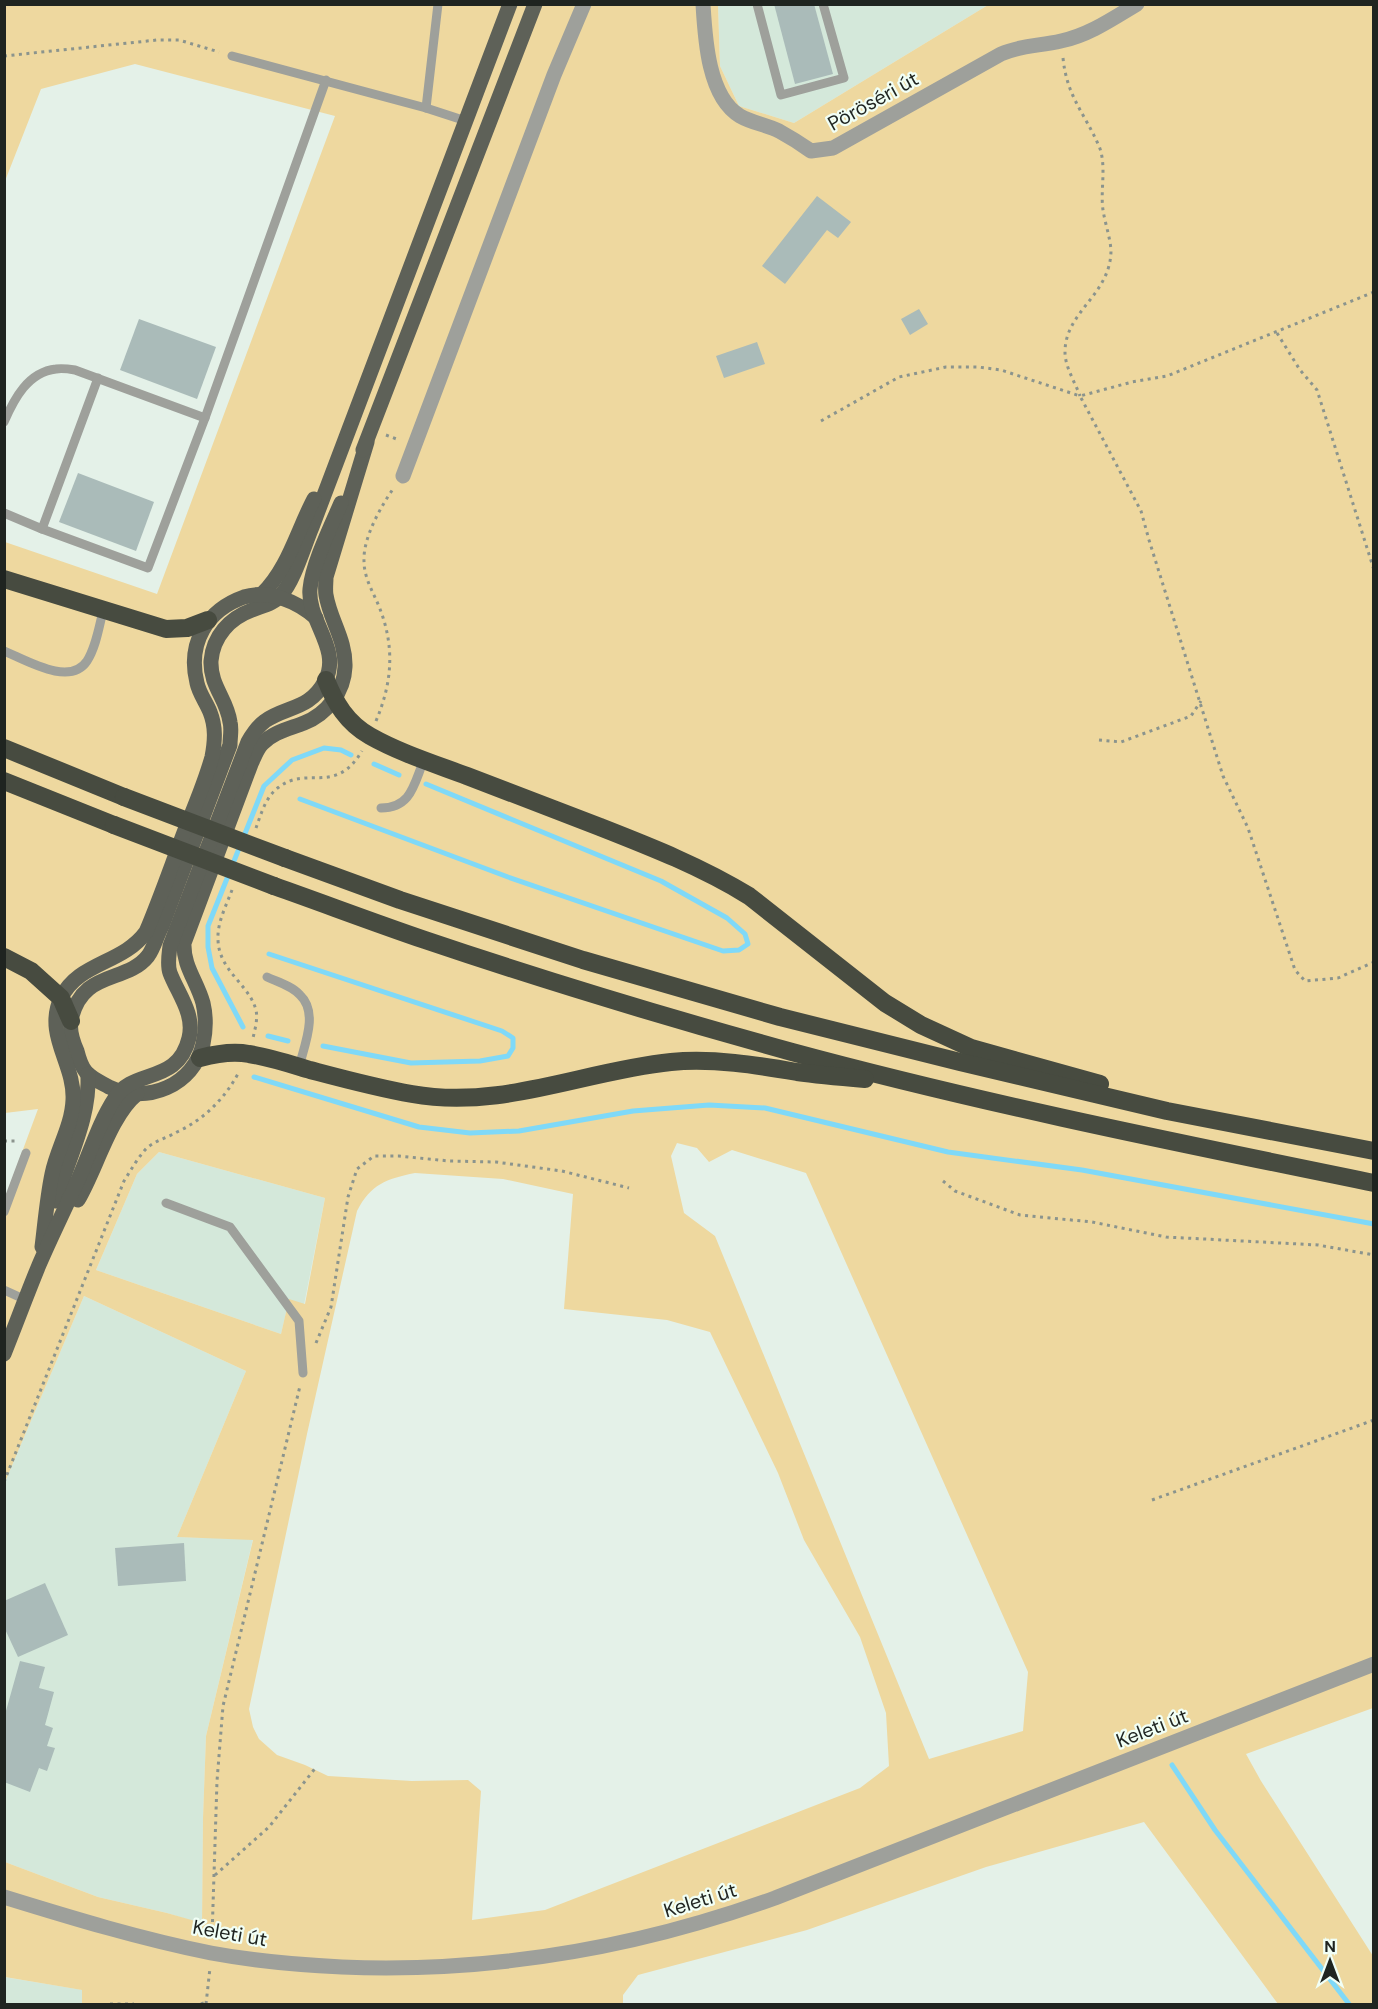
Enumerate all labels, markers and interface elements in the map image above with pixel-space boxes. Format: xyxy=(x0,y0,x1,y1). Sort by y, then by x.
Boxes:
street label: Pöröséri út xyxy=(823,65,923,137)
street label: Keleti út xyxy=(1112,1702,1192,1754)
street label: Keleti út xyxy=(660,1877,740,1923)
street label: Keleti út xyxy=(191,1914,269,1952)
north arrow xyxy=(1300,1931,1360,1991)
text: N xyxy=(1324,1936,1336,1957)

